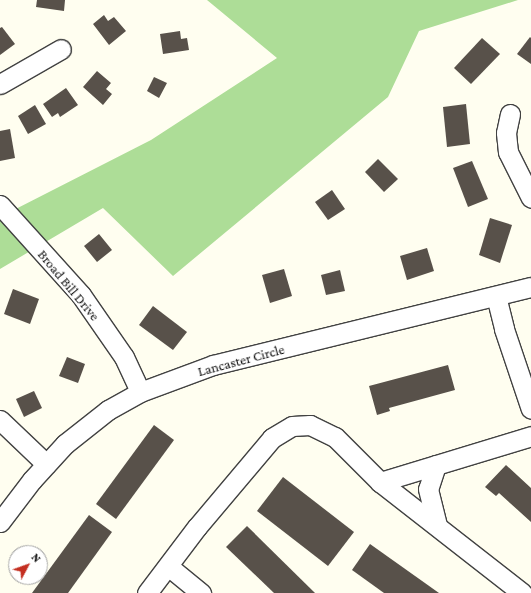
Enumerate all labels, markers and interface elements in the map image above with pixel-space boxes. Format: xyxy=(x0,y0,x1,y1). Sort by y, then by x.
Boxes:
street label: Broad Bill Drive xyxy=(34,246,104,324)
street label: Lancaster Circle xyxy=(196,340,286,380)
north arrow xyxy=(8,545,48,585)
text: N xyxy=(29,551,43,565)

